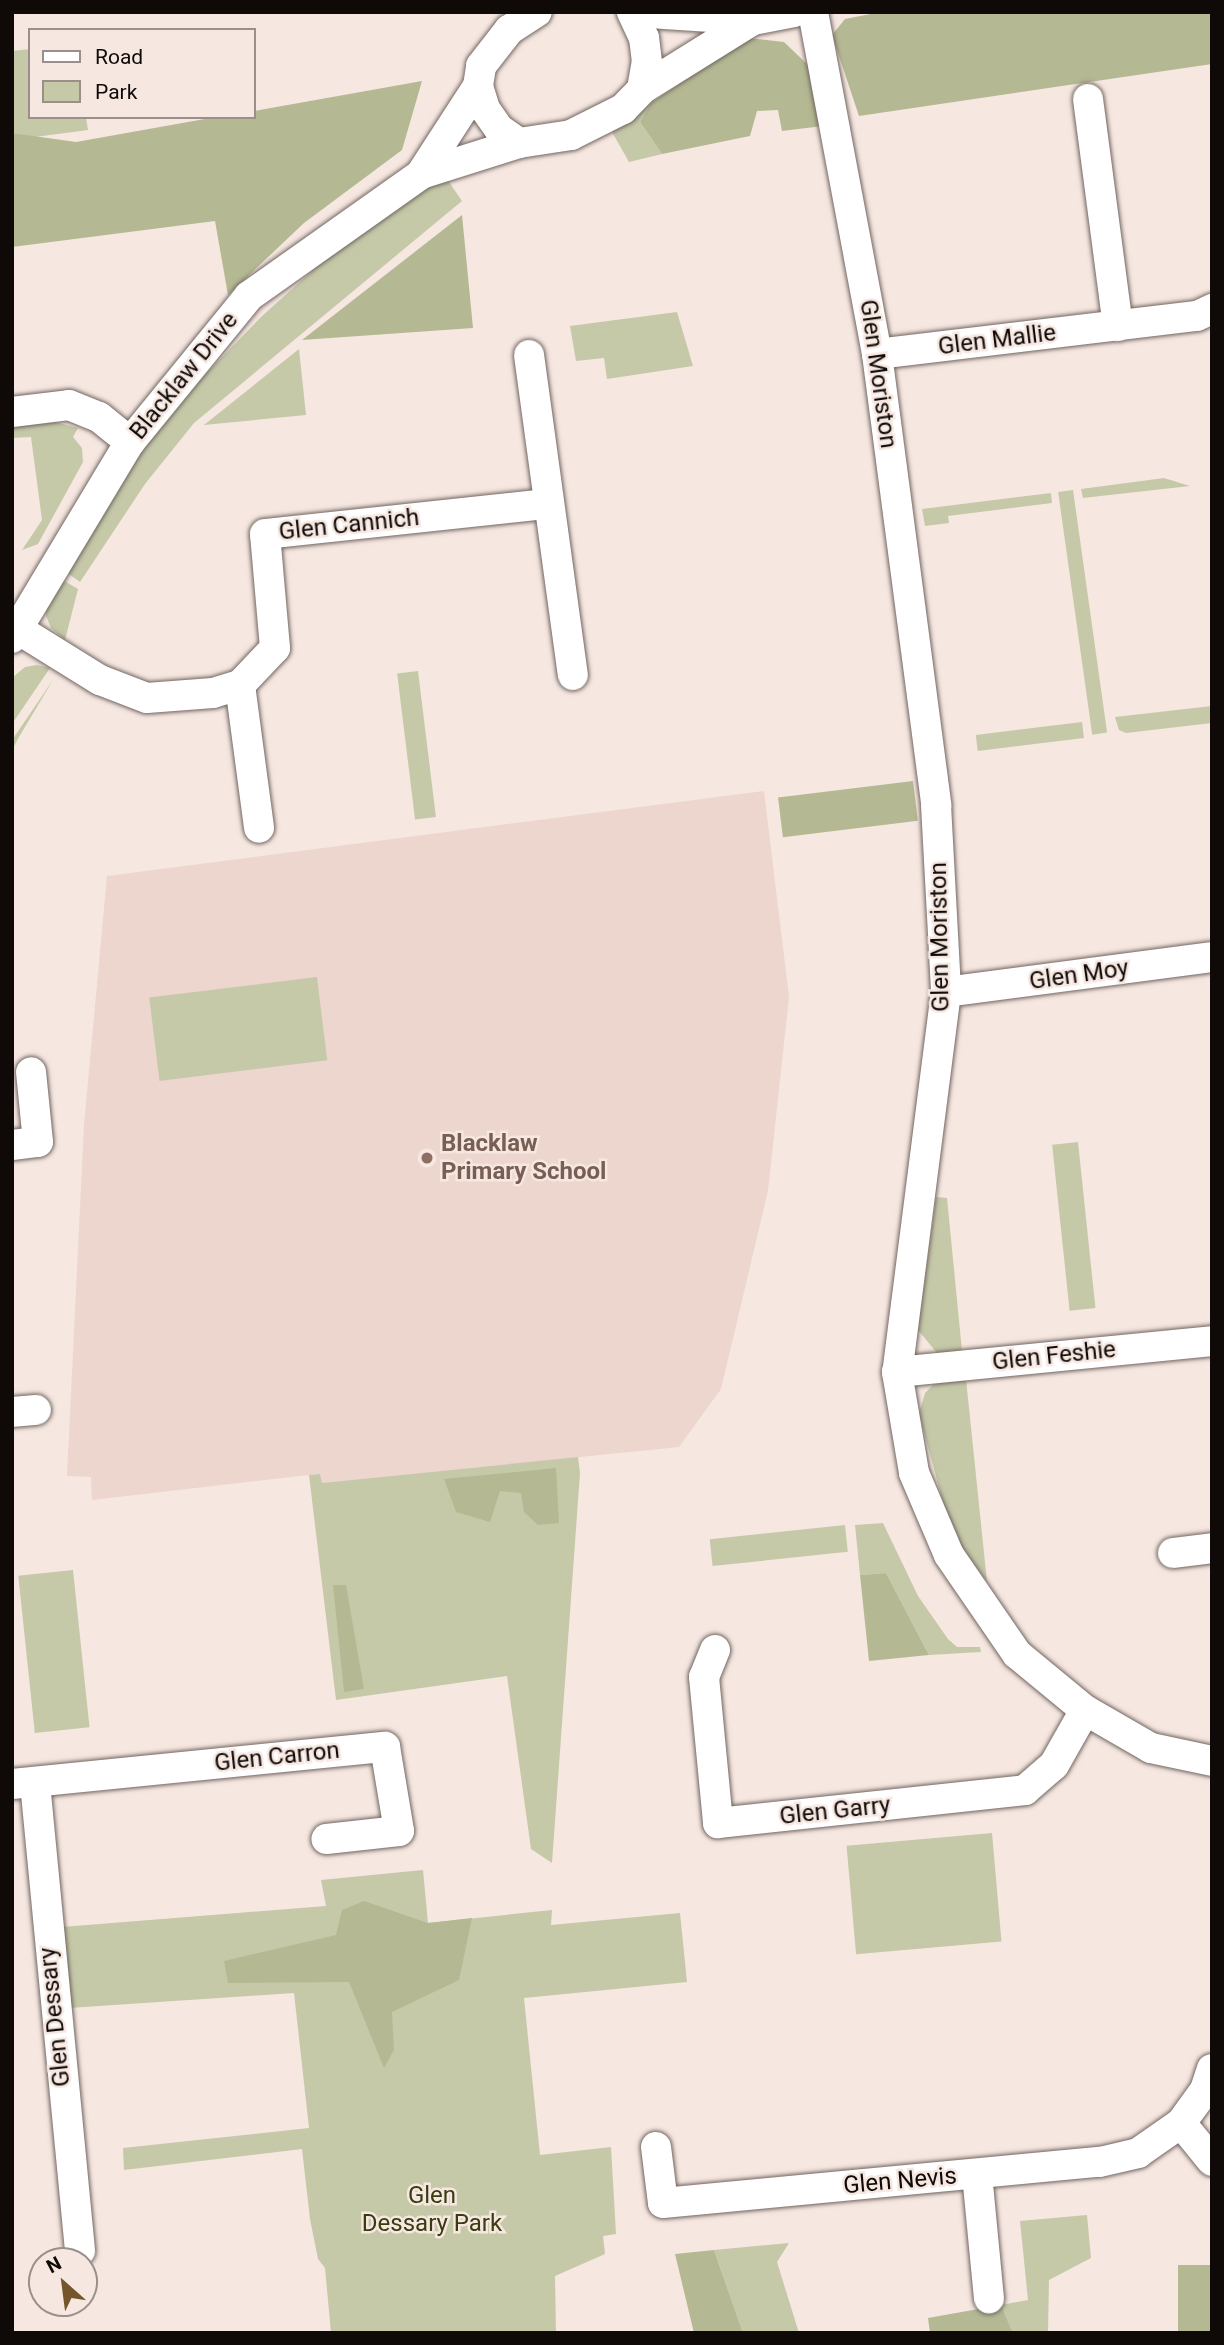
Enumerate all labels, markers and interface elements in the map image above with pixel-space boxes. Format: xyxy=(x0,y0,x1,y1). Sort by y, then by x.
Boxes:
legend xyxy=(28,28,256,119)
text: Road xyxy=(95,45,143,69)
text: Park xyxy=(95,80,137,104)
street label: Glen Moriston xyxy=(853,298,903,450)
street label: Blacklaw Drive xyxy=(124,307,244,445)
street label: Glen Mallie xyxy=(937,318,1057,362)
street label: Glen Cannich xyxy=(277,503,421,547)
street label: Glen Moriston xyxy=(924,862,956,1012)
street label: Glen Moy xyxy=(1028,954,1130,996)
place label: Blacklaw Primary School xyxy=(441,1130,606,1186)
marker: Blacklaw Primary School xyxy=(419,1150,435,1166)
street label: Glen Feshie xyxy=(991,1335,1117,1377)
street label: Glen Carron xyxy=(213,1736,341,1778)
street label: Glen Garry xyxy=(778,1791,892,1831)
street label: Glen Dessary xyxy=(33,1946,77,2088)
street label: Glen Nevis xyxy=(842,2162,958,2200)
park label: Glen Dessary Park xyxy=(362,2182,502,2238)
north arrow xyxy=(28,2247,98,2317)
text: N xyxy=(43,2251,65,2278)

